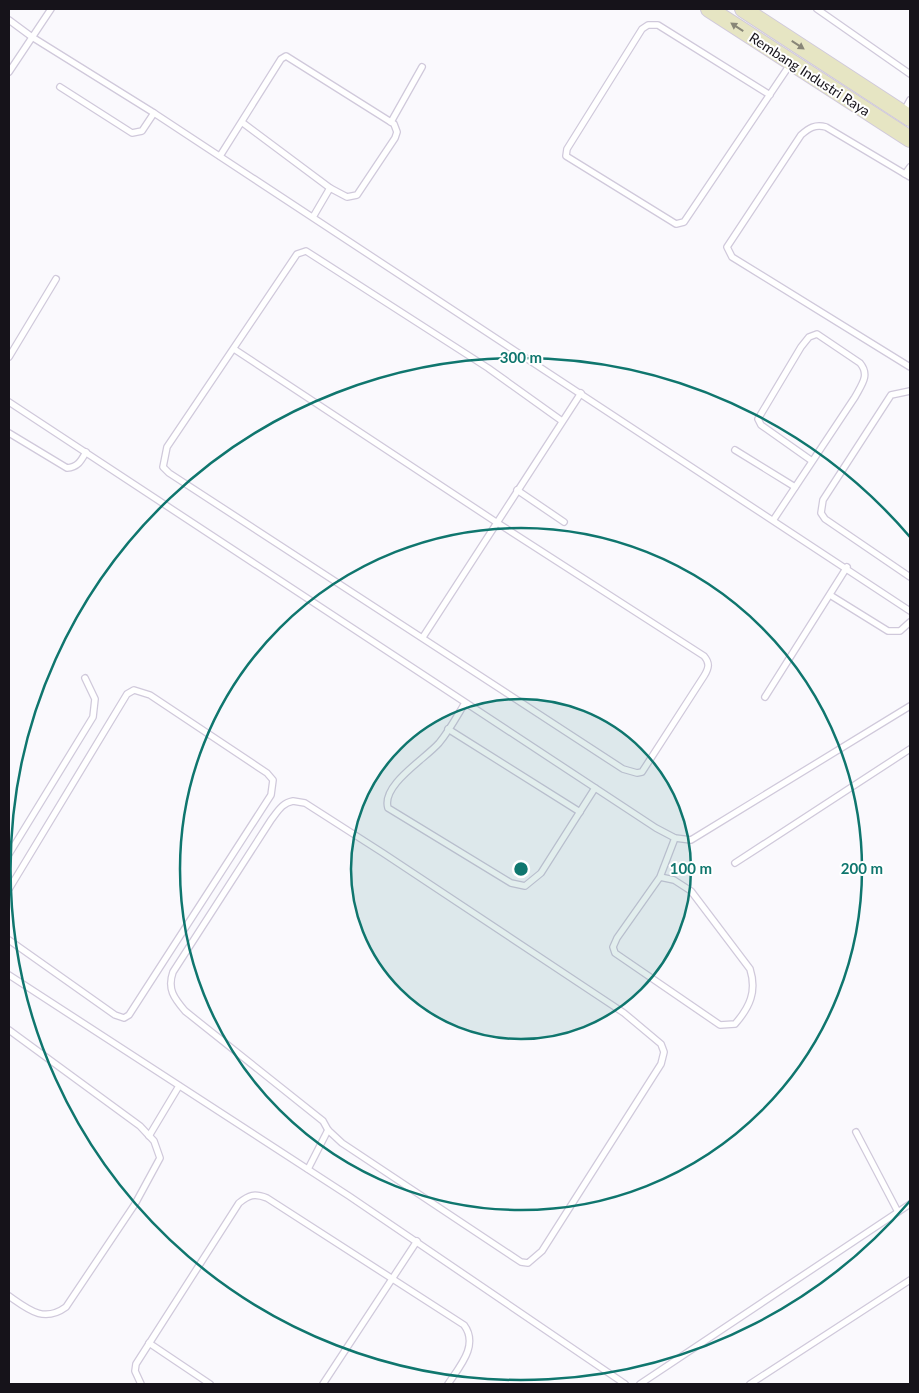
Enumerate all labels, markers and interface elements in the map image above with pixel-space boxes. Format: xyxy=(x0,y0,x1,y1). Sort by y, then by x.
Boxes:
one-way arrow xyxy=(730,22,744,32)
street label: Rembang Industri Raya xyxy=(746,29,874,119)
one-way arrow xyxy=(791,40,805,50)
text: 300 m xyxy=(500,348,542,366)
text: 100 m xyxy=(670,859,712,877)
text: 200 m xyxy=(841,859,883,877)
centre of rings xyxy=(512,860,530,878)

